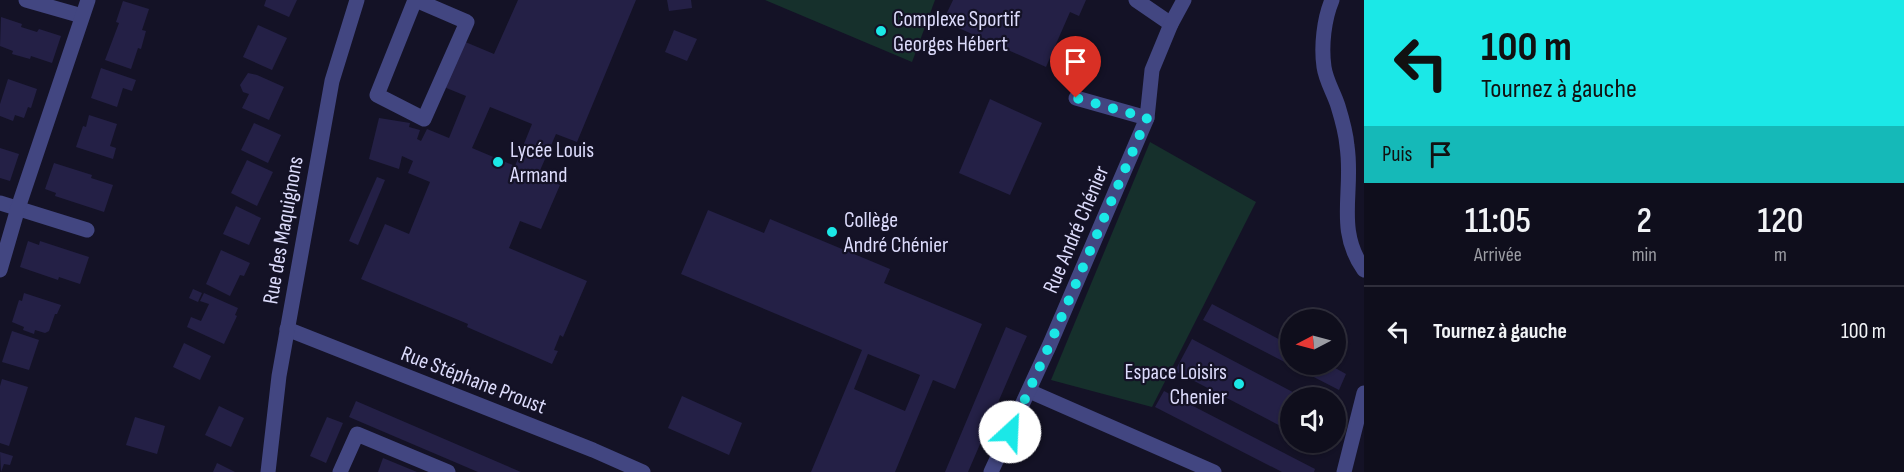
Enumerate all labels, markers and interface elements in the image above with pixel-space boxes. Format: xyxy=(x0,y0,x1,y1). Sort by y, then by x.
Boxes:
place label: Complexe Sportif Georges Hébert xyxy=(893,6,1021,58)
text: 100 m xyxy=(1481,22,1572,73)
marker: Complexe Sportif Georges Hébert xyxy=(874,24,888,38)
icon: left xyxy=(1382,24,1460,102)
pin xyxy=(1050,36,1101,98)
icon: arrive xyxy=(1059,45,1092,78)
text: Tournez à gauche xyxy=(1481,73,1637,105)
place label: Lycée Louis Armand xyxy=(509,137,594,189)
icon: arrive xyxy=(1424,138,1457,171)
text: Puis xyxy=(1382,141,1412,168)
street label: Rue des Maquignons xyxy=(257,154,310,306)
marker: Lycée Louis Armand xyxy=(491,155,505,169)
street label: Rue André Chénier xyxy=(1037,162,1115,297)
text: 11:05 xyxy=(1465,200,1531,243)
text: 2 xyxy=(1637,200,1652,243)
text: 120 xyxy=(1757,200,1803,243)
place label: Collège André Chénier xyxy=(843,207,948,259)
marker: Collège André Chénier xyxy=(825,225,839,239)
text: Arrivée xyxy=(1474,243,1522,267)
text: min xyxy=(1632,243,1657,267)
text: m xyxy=(1774,243,1787,267)
north arrow xyxy=(1280,309,1346,375)
map controls xyxy=(1280,309,1346,453)
icon: left xyxy=(1382,315,1415,348)
text: Tournez à gauche xyxy=(1433,318,1567,345)
text: 100 m xyxy=(1841,318,1886,345)
street label: Rue Stéphane Proust xyxy=(397,340,550,421)
place label: Espace Loisirs Chenier xyxy=(1124,359,1227,411)
marker: Espace Loisirs Chenier xyxy=(1232,377,1246,391)
button: sound xyxy=(1280,387,1346,453)
position arrow xyxy=(978,400,1042,464)

